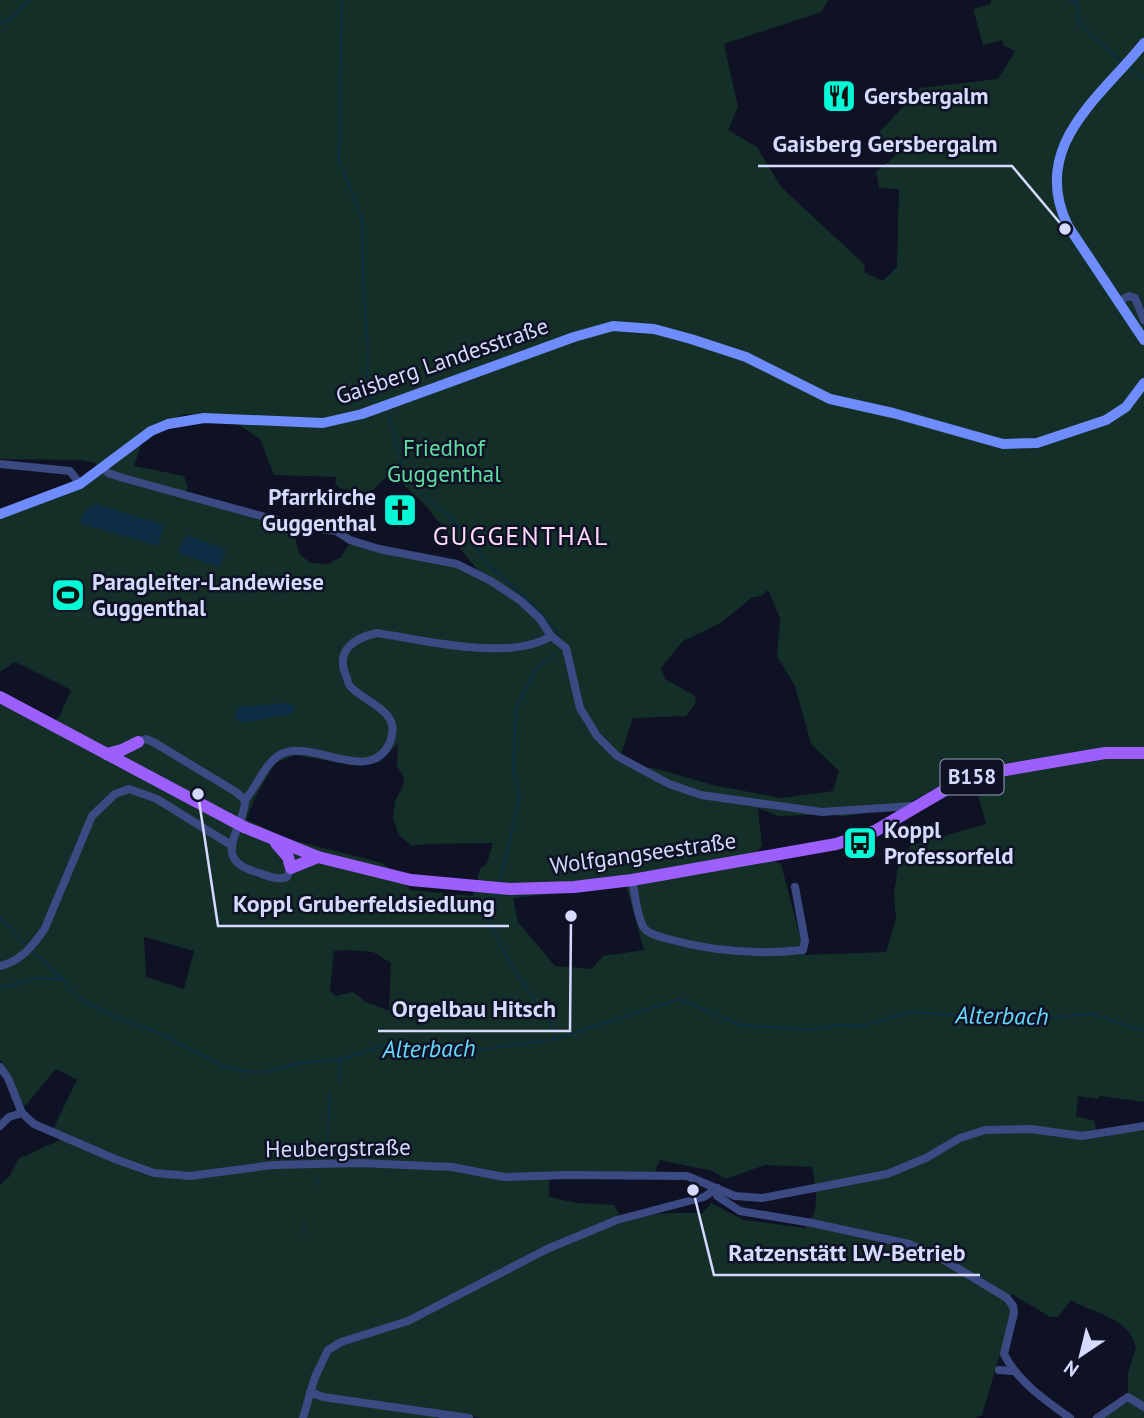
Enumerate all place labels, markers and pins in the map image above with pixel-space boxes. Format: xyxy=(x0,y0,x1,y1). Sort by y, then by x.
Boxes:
restaurant icon: Gersbergalm xyxy=(820,77,858,115)
place label: Gersbergalm xyxy=(864,81,989,110)
callout: Gaisberg Gersbergalm xyxy=(758,121,1012,166)
place label: Pfarrkirche Guggenthal xyxy=(262,482,376,537)
church icon: Pfarrkirche Guggenthal xyxy=(381,491,419,529)
place label: Paragleiter-Landewiese Guggenthal xyxy=(92,567,324,622)
sports icon: Paragleiter-Landewiese Guggenthal xyxy=(49,576,87,614)
place label: Koppl Professorfeld xyxy=(884,815,1014,870)
bus stop icon: Koppl Professorfeld xyxy=(841,824,879,862)
callout: Koppl Gruberfeldsiedlung xyxy=(218,881,509,926)
callout: Orgelbau Hitsch xyxy=(378,986,570,1031)
callout: Ratzenstätt LW-Betrieb xyxy=(714,1230,980,1275)

